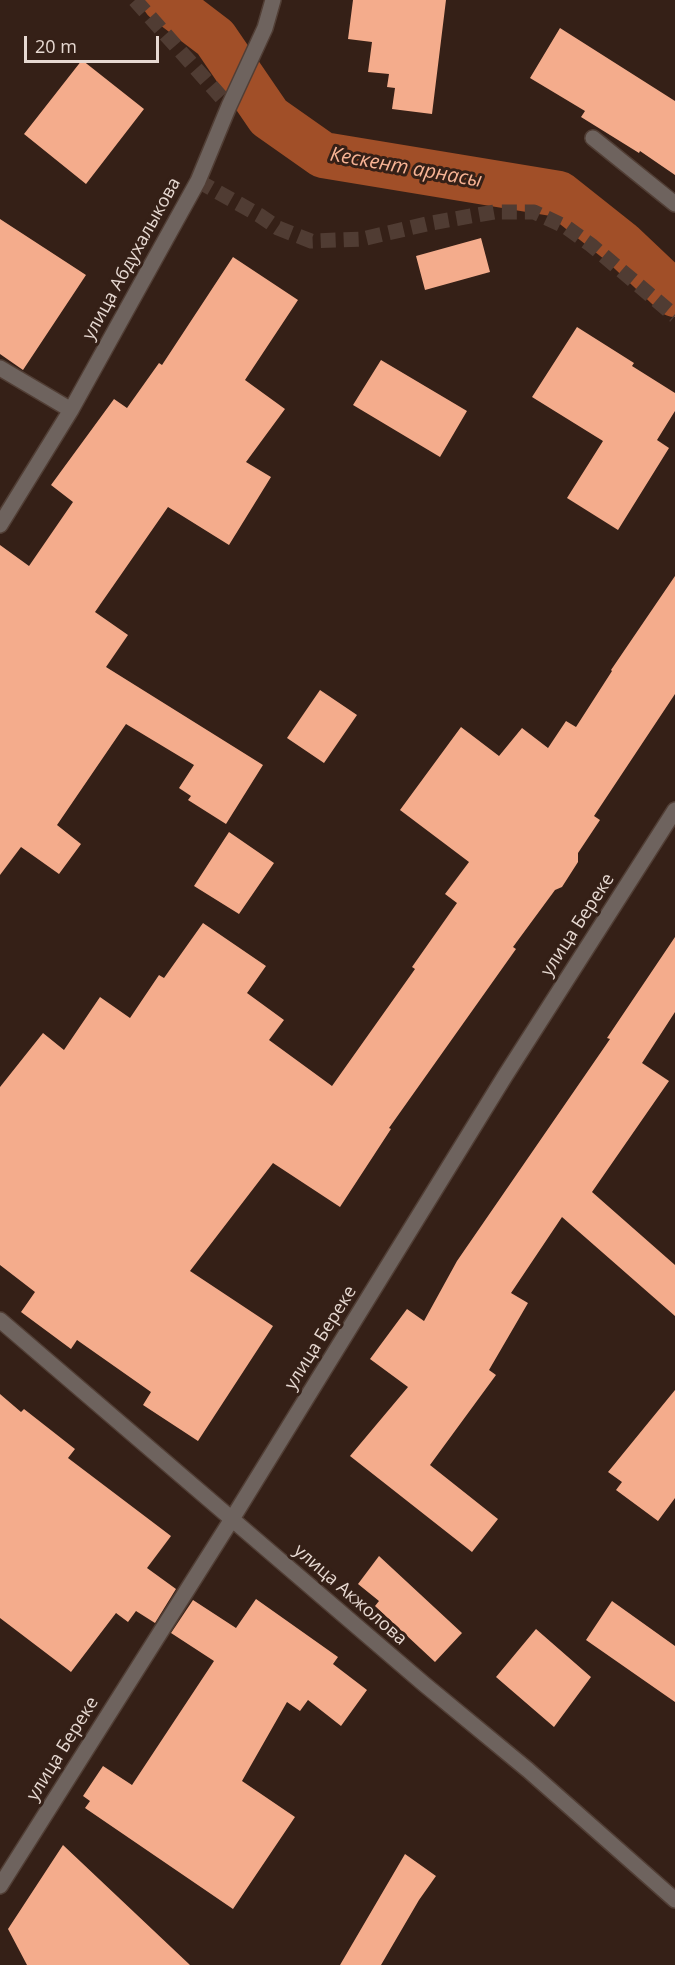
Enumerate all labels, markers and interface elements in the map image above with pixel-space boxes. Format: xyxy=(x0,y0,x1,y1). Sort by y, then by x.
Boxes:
scale bar xyxy=(27,24,162,62)
text: 20 m xyxy=(35,34,77,58)
water label: Кескент арнасы xyxy=(328,143,484,193)
street label: улица Абдухалыкова xyxy=(78,174,186,344)
street label: улица Береке xyxy=(537,869,619,981)
street label: улица Береке xyxy=(280,1282,362,1394)
street label: улица Акжолова xyxy=(289,1540,411,1650)
street label: улица Береке xyxy=(22,1693,104,1805)

